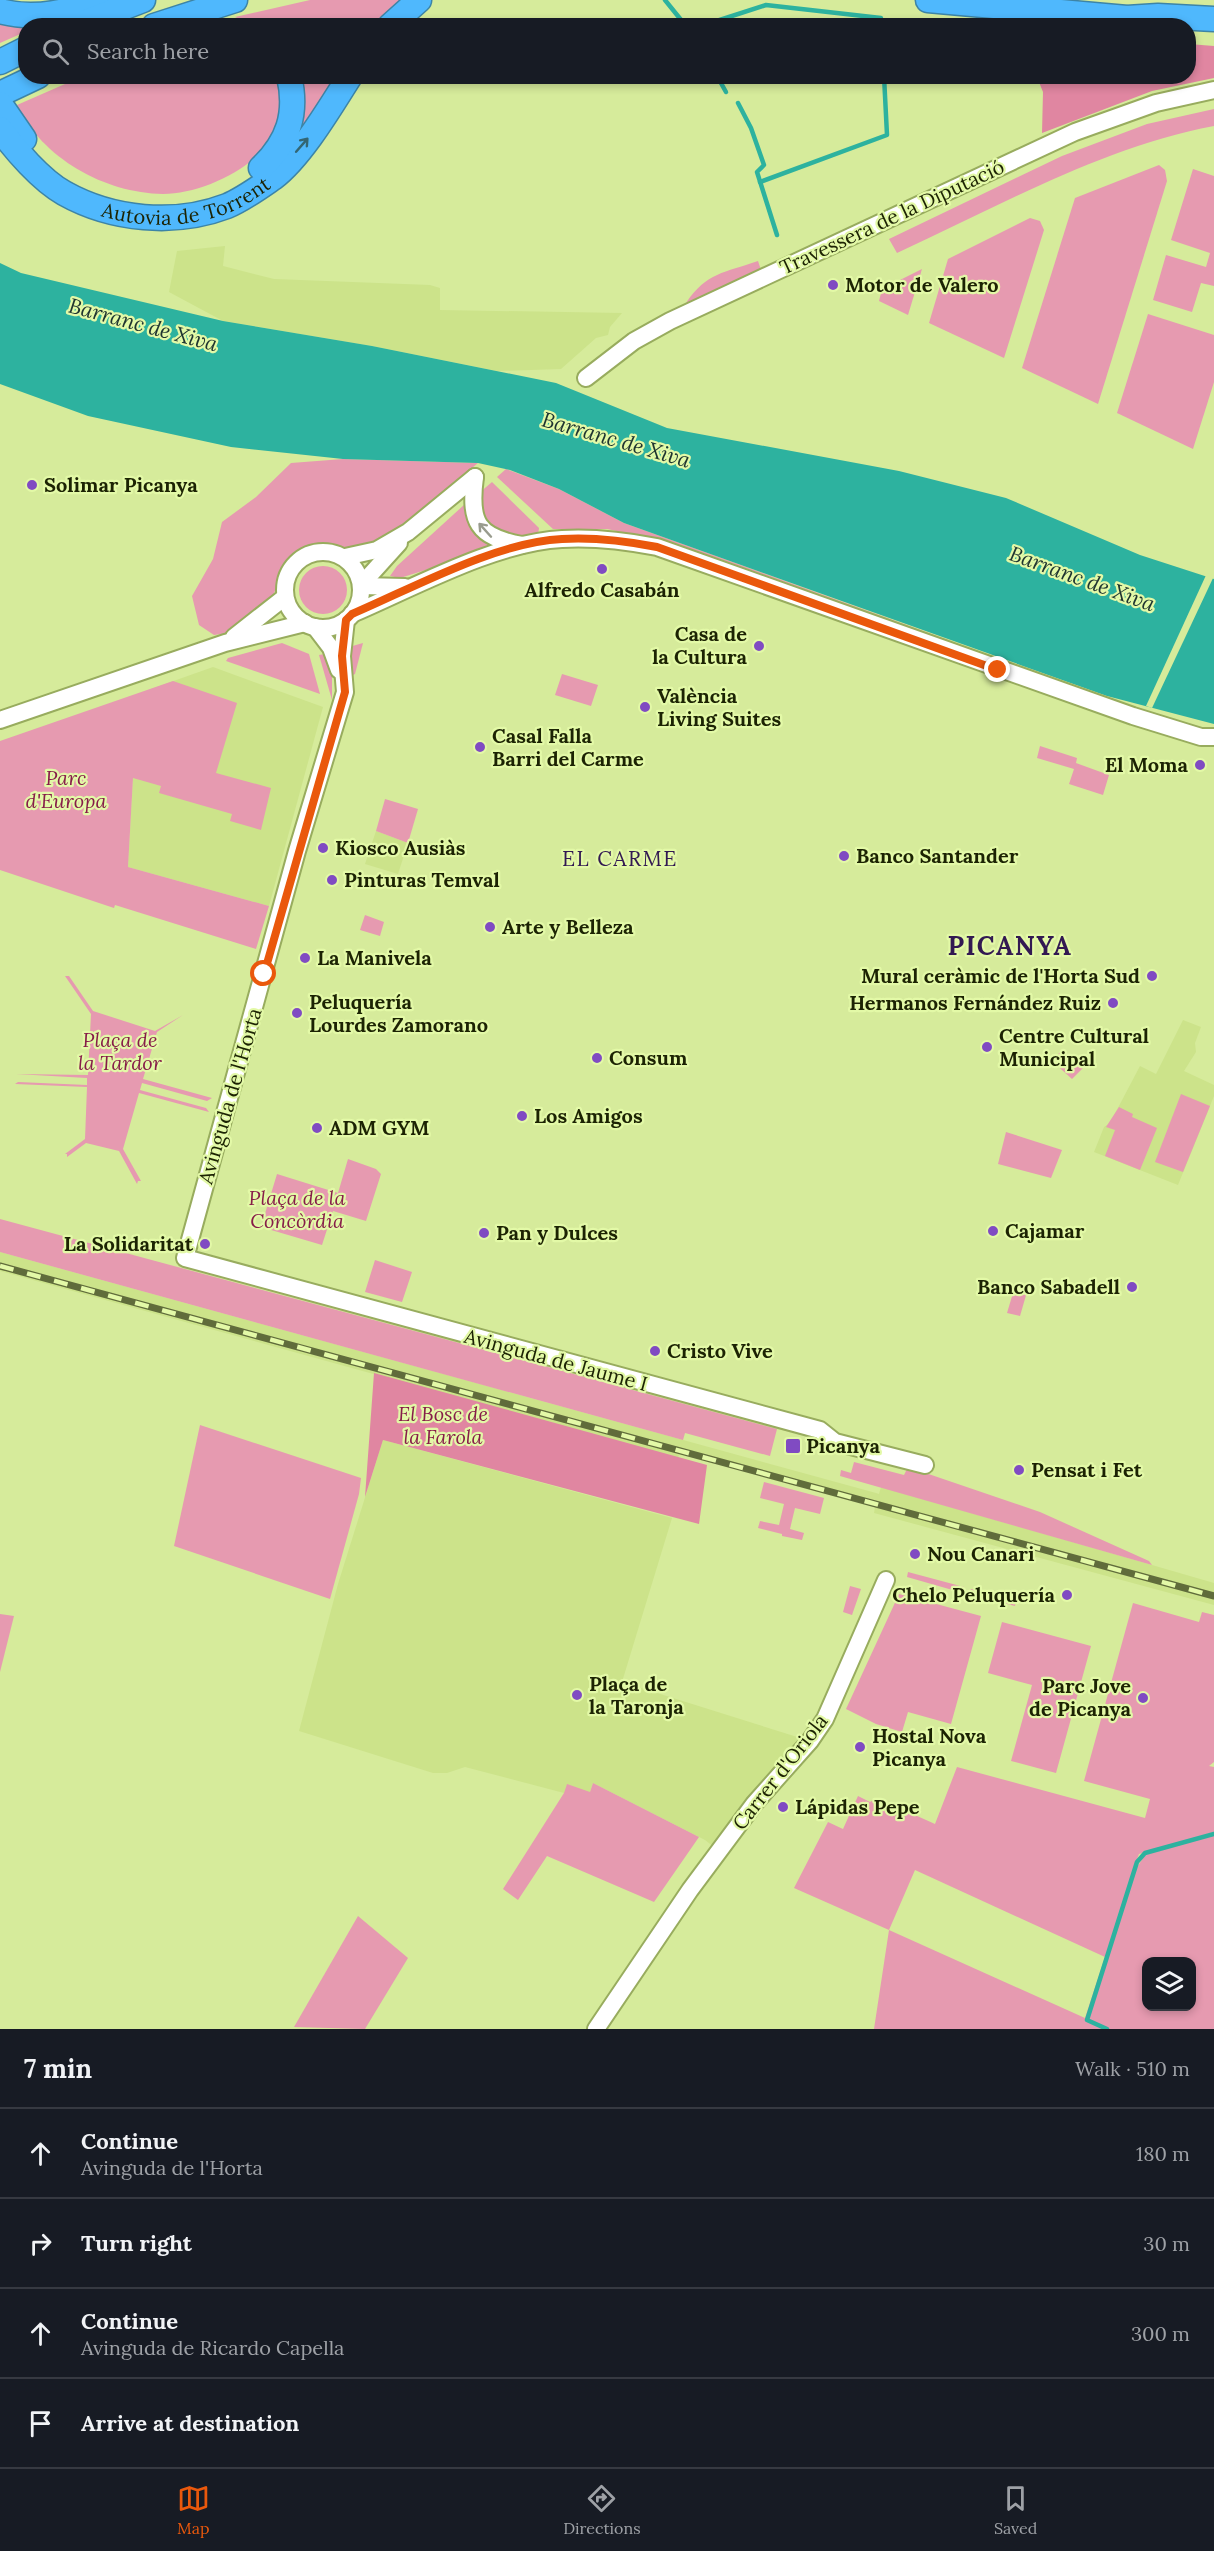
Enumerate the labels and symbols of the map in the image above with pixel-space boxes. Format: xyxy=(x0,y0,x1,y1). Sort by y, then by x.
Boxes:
one-way arrow xyxy=(295,138,309,153)
street label: Travessera de la Diputació xyxy=(776,153,1008,280)
street label: Autovia de Torrent xyxy=(98,171,275,230)
place label: Motor de Valero xyxy=(845,272,998,297)
marker: Motor de Valero xyxy=(826,278,840,292)
water label: Barranc de Xiva xyxy=(66,292,221,357)
water label: Barranc de Xiva xyxy=(539,405,694,474)
place label: Solimar Picanya xyxy=(44,472,198,497)
marker: Solimar Picanya xyxy=(25,478,39,492)
one-way arrow xyxy=(478,522,492,537)
water label: Barranc de Xiva xyxy=(1006,540,1159,618)
marker: Alfredo Casabán xyxy=(595,562,609,576)
place label: Alfredo Casabán xyxy=(525,577,680,602)
place label: Casa de la Cultura xyxy=(652,621,748,669)
marker: Casa de la Cultura xyxy=(752,639,766,653)
route end xyxy=(984,656,1010,682)
place label: València Living Suites xyxy=(657,683,782,731)
marker: València Living Suites xyxy=(638,700,652,714)
place label: Casal Falla Barri del Carme xyxy=(492,723,644,771)
marker: Casal Falla Barri del Carme xyxy=(473,740,487,754)
place label: El Moma xyxy=(1105,752,1189,777)
marker: El Moma xyxy=(1193,758,1207,772)
park label: Parc d'Europa xyxy=(26,765,106,813)
place label: Kiosco Ausiàs xyxy=(335,835,466,860)
marker: Kiosco Ausiàs xyxy=(316,841,330,855)
place label: Banco Santander xyxy=(856,843,1019,868)
district label: EL CARME xyxy=(562,845,678,872)
marker: Banco Santander xyxy=(837,849,851,863)
place label: Pinturas Temval xyxy=(344,867,500,892)
marker: Pinturas Temval xyxy=(325,873,339,887)
place label: Arte y Belleza xyxy=(502,914,634,939)
marker: Arte y Belleza xyxy=(483,920,497,934)
district label: PICANYA xyxy=(948,929,1072,962)
place label: La Manivela xyxy=(317,945,432,970)
marker: La Manivela xyxy=(298,951,312,965)
route start xyxy=(250,960,276,986)
place label: Mural ceràmic de l'Horta Sud xyxy=(861,963,1140,988)
marker: Mural ceràmic de l'Horta Sud xyxy=(1145,969,1159,983)
place label: Peluquería Lourdes Zamorano xyxy=(309,989,488,1037)
place label: Hermanos Fernández Ruiz xyxy=(849,990,1101,1015)
marker: Hermanos Fernández Ruiz xyxy=(1106,996,1120,1010)
street label: Avinguda de l'Horta xyxy=(192,1005,267,1188)
marker: Peluquería Lourdes Zamorano xyxy=(290,1006,304,1020)
place label: Centre Cultural Municipal xyxy=(999,1023,1149,1071)
park label: Plaça de la Tardor xyxy=(78,1027,163,1075)
marker: Centre Cultural Municipal xyxy=(980,1040,994,1054)
place label: Consum xyxy=(609,1045,688,1070)
marker: Consum xyxy=(590,1051,604,1065)
place label: Los Amigos xyxy=(534,1103,643,1128)
marker: Los Amigos xyxy=(515,1109,529,1123)
place label: ADM GYM xyxy=(329,1115,430,1140)
marker: ADM GYM xyxy=(310,1121,324,1135)
park label: Plaça de la Concòrdia xyxy=(249,1185,345,1233)
place label: Cajamar xyxy=(1005,1218,1085,1243)
place label: Pan y Dulces xyxy=(496,1220,618,1245)
marker: Cajamar xyxy=(986,1224,1000,1238)
marker: Pan y Dulces xyxy=(477,1226,491,1240)
place label: La Solidaritat xyxy=(64,1231,194,1256)
marker: La Solidaritat xyxy=(198,1237,212,1251)
place label: Banco Sabadell xyxy=(977,1274,1120,1299)
marker: Banco Sabadell xyxy=(1125,1280,1139,1294)
street label: Avinguda de Jaume I xyxy=(461,1323,650,1396)
place label: Cristo Vive xyxy=(667,1338,773,1363)
marker: Cristo Vive xyxy=(648,1344,662,1358)
park label: El Bosc de la Farola xyxy=(398,1401,488,1449)
place label: Picanya xyxy=(806,1433,881,1458)
marker: Picanya xyxy=(784,1437,802,1455)
place label: Pensat i Fet xyxy=(1031,1457,1143,1482)
marker: Pensat i Fet xyxy=(1012,1463,1026,1477)
place label: Nou Canari xyxy=(927,1541,1035,1566)
marker: Nou Canari xyxy=(908,1547,922,1561)
place label: Chelo Peluquería xyxy=(892,1582,1056,1607)
marker: Chelo Peluquería xyxy=(1060,1588,1074,1602)
place label: Plaça de la Taronja xyxy=(589,1671,684,1719)
place label: Parc Jove de Picanya xyxy=(1029,1673,1132,1721)
marker: Plaça de la Taronja xyxy=(570,1688,584,1702)
marker: Parc Jove de Picanya xyxy=(1136,1691,1150,1705)
street label: Carrer d'Oriola xyxy=(727,1709,833,1835)
place label: Hostal Nova Picanya xyxy=(872,1723,987,1771)
marker: Hostal Nova Picanya xyxy=(853,1740,867,1754)
place label: Lápidas Pepe xyxy=(795,1794,920,1819)
marker: Lápidas Pepe xyxy=(776,1800,790,1814)

